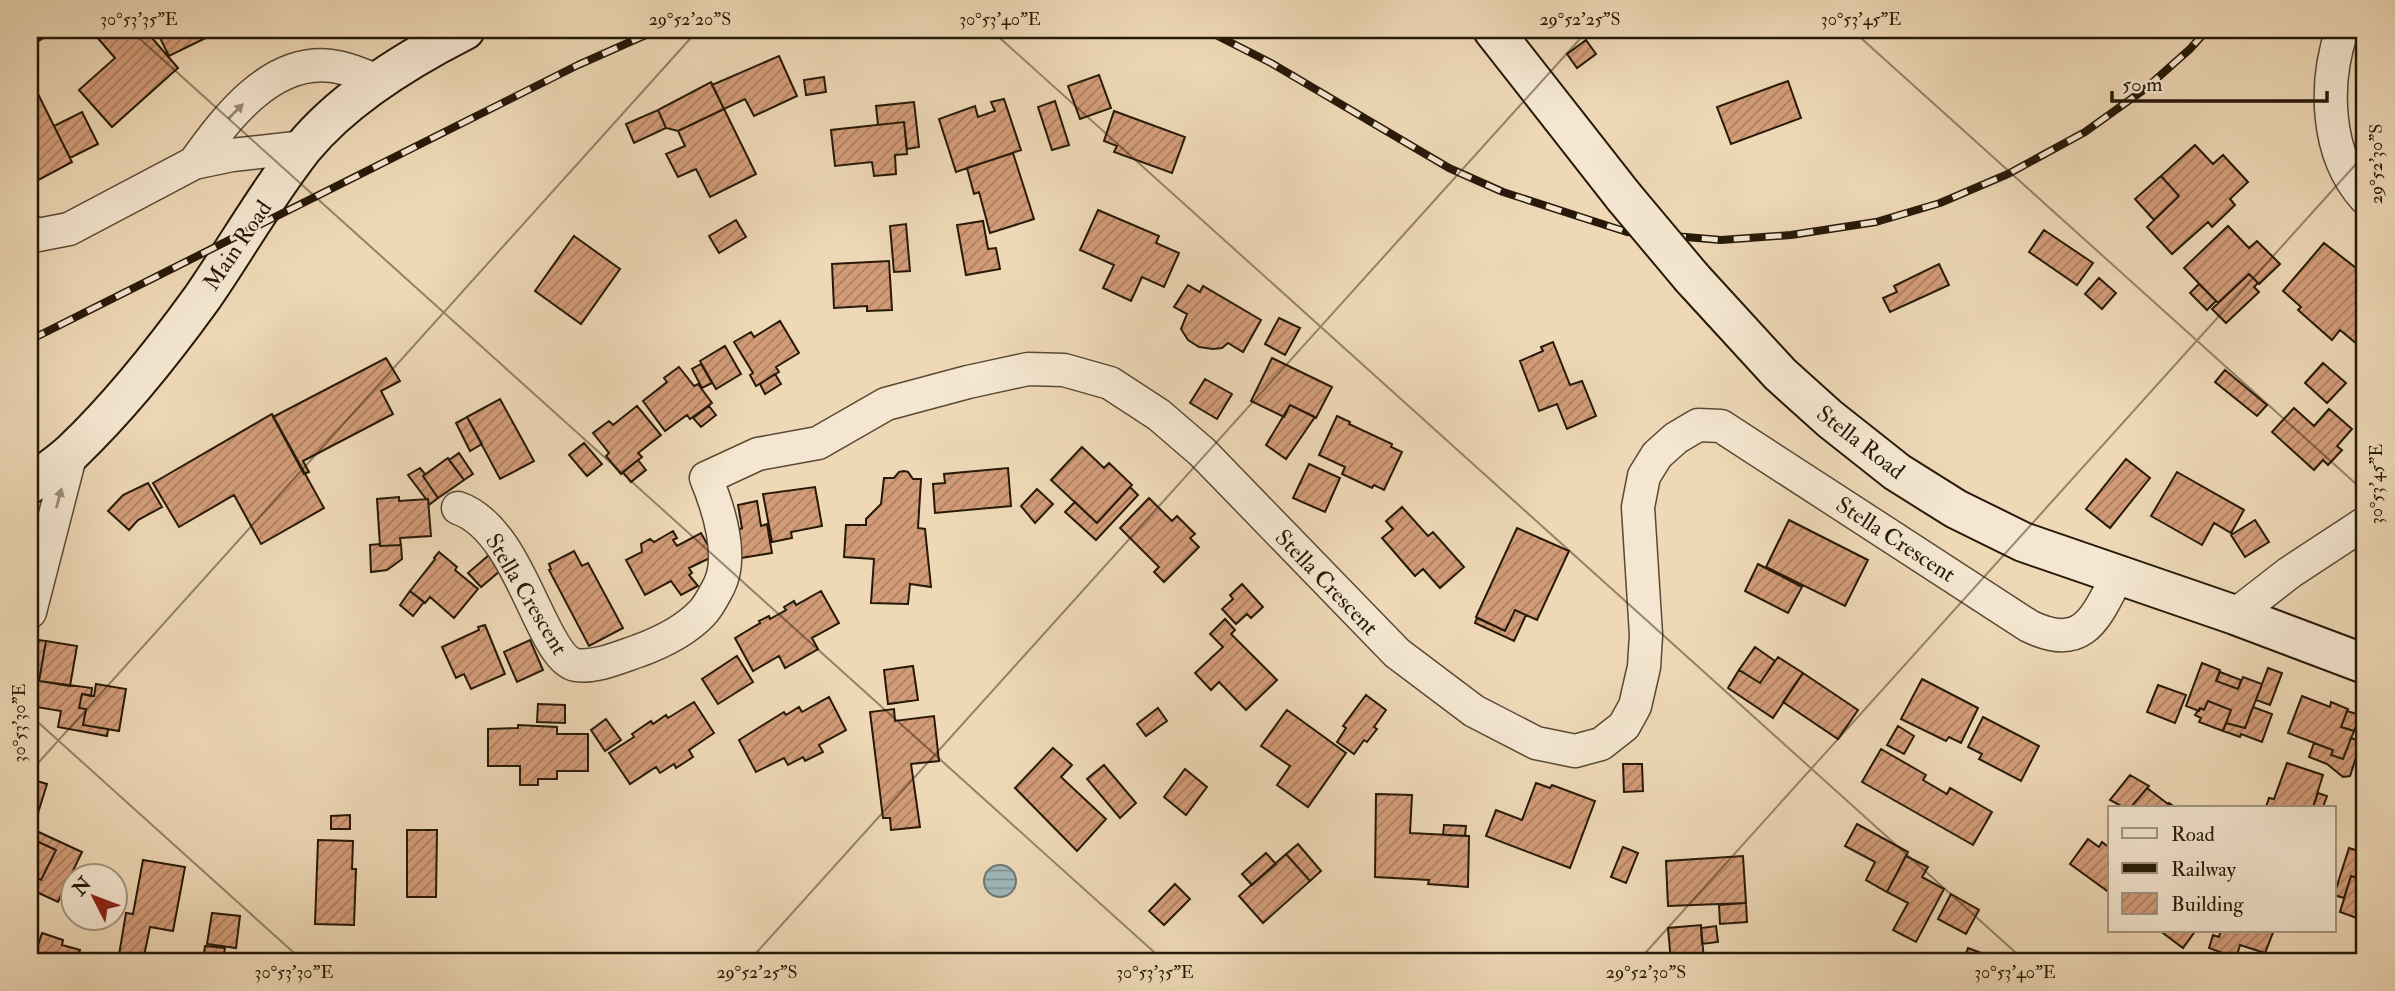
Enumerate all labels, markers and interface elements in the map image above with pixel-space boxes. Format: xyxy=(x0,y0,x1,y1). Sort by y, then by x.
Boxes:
text: 30°53'35"E xyxy=(100,8,178,31)
text: 29°52'20"S xyxy=(649,8,731,31)
text: 30°53'40"E xyxy=(959,8,1041,31)
text: 29°52'25"S xyxy=(1539,8,1621,31)
text: 30°53'45"E xyxy=(1821,8,1901,31)
scale bar xyxy=(2112,60,2327,104)
text: 50 m xyxy=(2122,71,2163,98)
one-way arrow xyxy=(228,102,245,119)
text: 29°52'30"S xyxy=(2365,124,2388,204)
street label: Main Road xyxy=(197,195,278,296)
street label: Stella Road xyxy=(1811,399,1911,486)
text: 30°53'45"E xyxy=(2365,444,2388,524)
one-way arrow xyxy=(54,487,64,508)
street label: Stella Crescent xyxy=(1831,490,1961,589)
street label: Stella Crescent xyxy=(1269,523,1385,642)
street label: Stella Crescent xyxy=(479,528,574,660)
text: 30°53'30"E xyxy=(8,684,31,762)
legend xyxy=(2108,806,2336,932)
text: Road xyxy=(2171,821,2216,848)
text: Railway xyxy=(2171,856,2237,883)
north arrow xyxy=(60,862,130,932)
text: N xyxy=(67,871,97,901)
text: Building xyxy=(2171,891,2244,918)
text: 30°53'30"E xyxy=(255,961,333,984)
text: 29°52'25"S xyxy=(716,961,798,984)
text: 30°53'35"E xyxy=(1116,961,1194,984)
text: 29°52'30"S xyxy=(1606,961,1686,984)
text: 30°53'40"E xyxy=(1974,961,2056,984)

